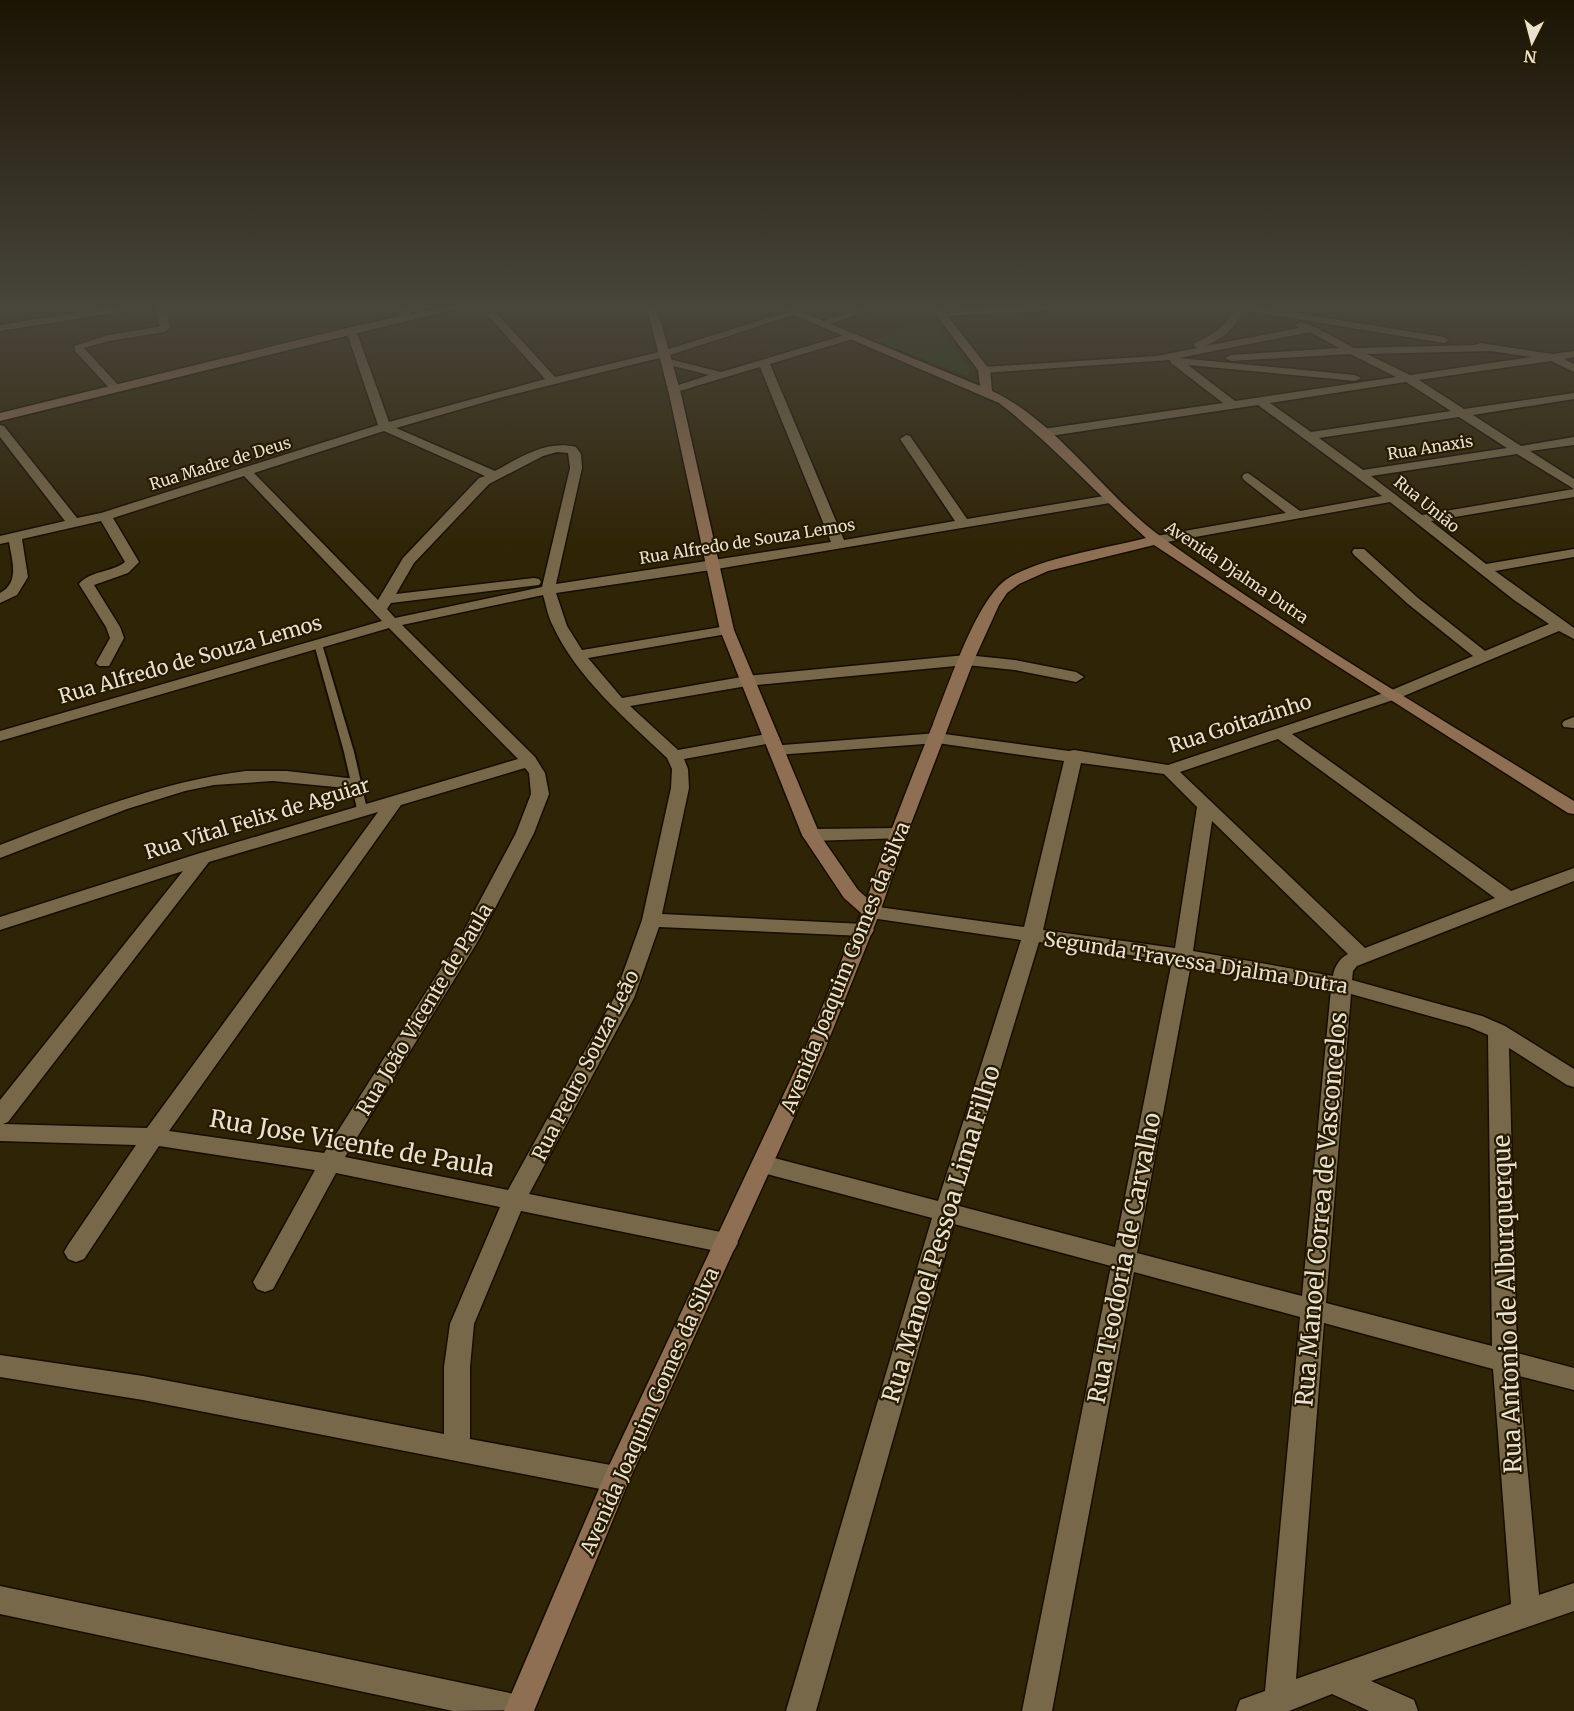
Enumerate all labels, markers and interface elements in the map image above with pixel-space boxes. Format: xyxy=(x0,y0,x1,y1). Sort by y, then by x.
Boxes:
north arrow xyxy=(1502,12,1562,72)
text: N xyxy=(1523,46,1538,68)
street label: Rua Anaxis xyxy=(1386,430,1474,464)
street label: Rua Madre de Deus xyxy=(147,432,293,494)
street label: Rua União xyxy=(1390,472,1464,536)
street label: Rua Alfredo de Souza Lemos xyxy=(638,514,856,568)
street label: Avenida Djalma Dutra xyxy=(1161,516,1313,628)
street label: Rua Alfredo de Souza Lemos xyxy=(56,609,324,709)
street label: Rua Goitazinho xyxy=(1166,688,1315,758)
street label: Rua Vital Felix de Aguiar xyxy=(141,772,373,864)
street label: Avenida Joaquim Gomes da Silva xyxy=(775,817,915,1117)
street label: Rua João Vicente de Paula xyxy=(351,898,497,1120)
street label: Segunda Travessa Djalma Dutra xyxy=(1042,926,1350,998)
street label: Rua Pedro Souza Leão xyxy=(526,965,644,1164)
street label: Rua Manoel Correa de Vasconcelos xyxy=(1288,1010,1354,1408)
street label: Rua Manoel Pessoa Lima Filho xyxy=(875,1062,1007,1406)
street label: Rua Jose Vicente de Paula xyxy=(207,1103,497,1183)
street label: Rua Teodoria de Carvalho xyxy=(1081,1110,1167,1406)
street label: Rua Antonio de Alburquerque xyxy=(1486,1134,1528,1474)
street label: Avenida Joaquim Gomes da Silva xyxy=(574,1263,724,1559)

